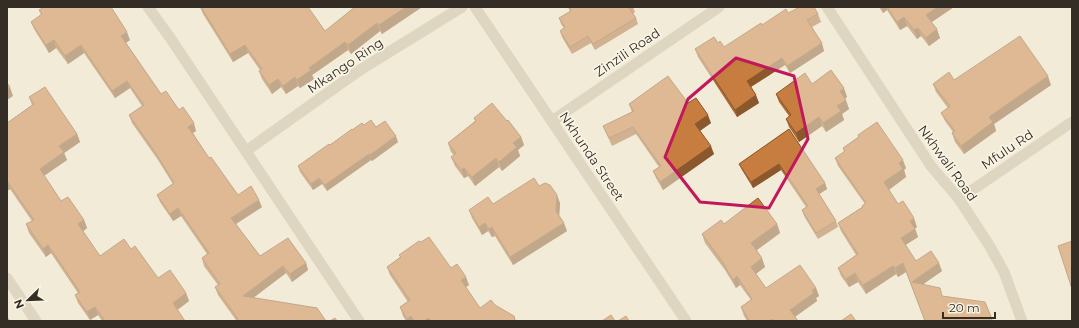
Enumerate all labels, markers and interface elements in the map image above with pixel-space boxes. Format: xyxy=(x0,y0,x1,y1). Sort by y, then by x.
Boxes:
street label: Zinzili Road xyxy=(591,24,663,80)
street label: Mkango Ring xyxy=(304,34,386,96)
street label: Nkhunda Street xyxy=(556,108,628,204)
street label: Nkhwali Road xyxy=(915,122,981,204)
street label: Mfulu Rd xyxy=(978,126,1036,172)
north arrow xyxy=(8,280,48,320)
scale bar xyxy=(943,294,995,320)
text: N xyxy=(11,297,27,311)
text: 20 m xyxy=(949,300,980,315)

